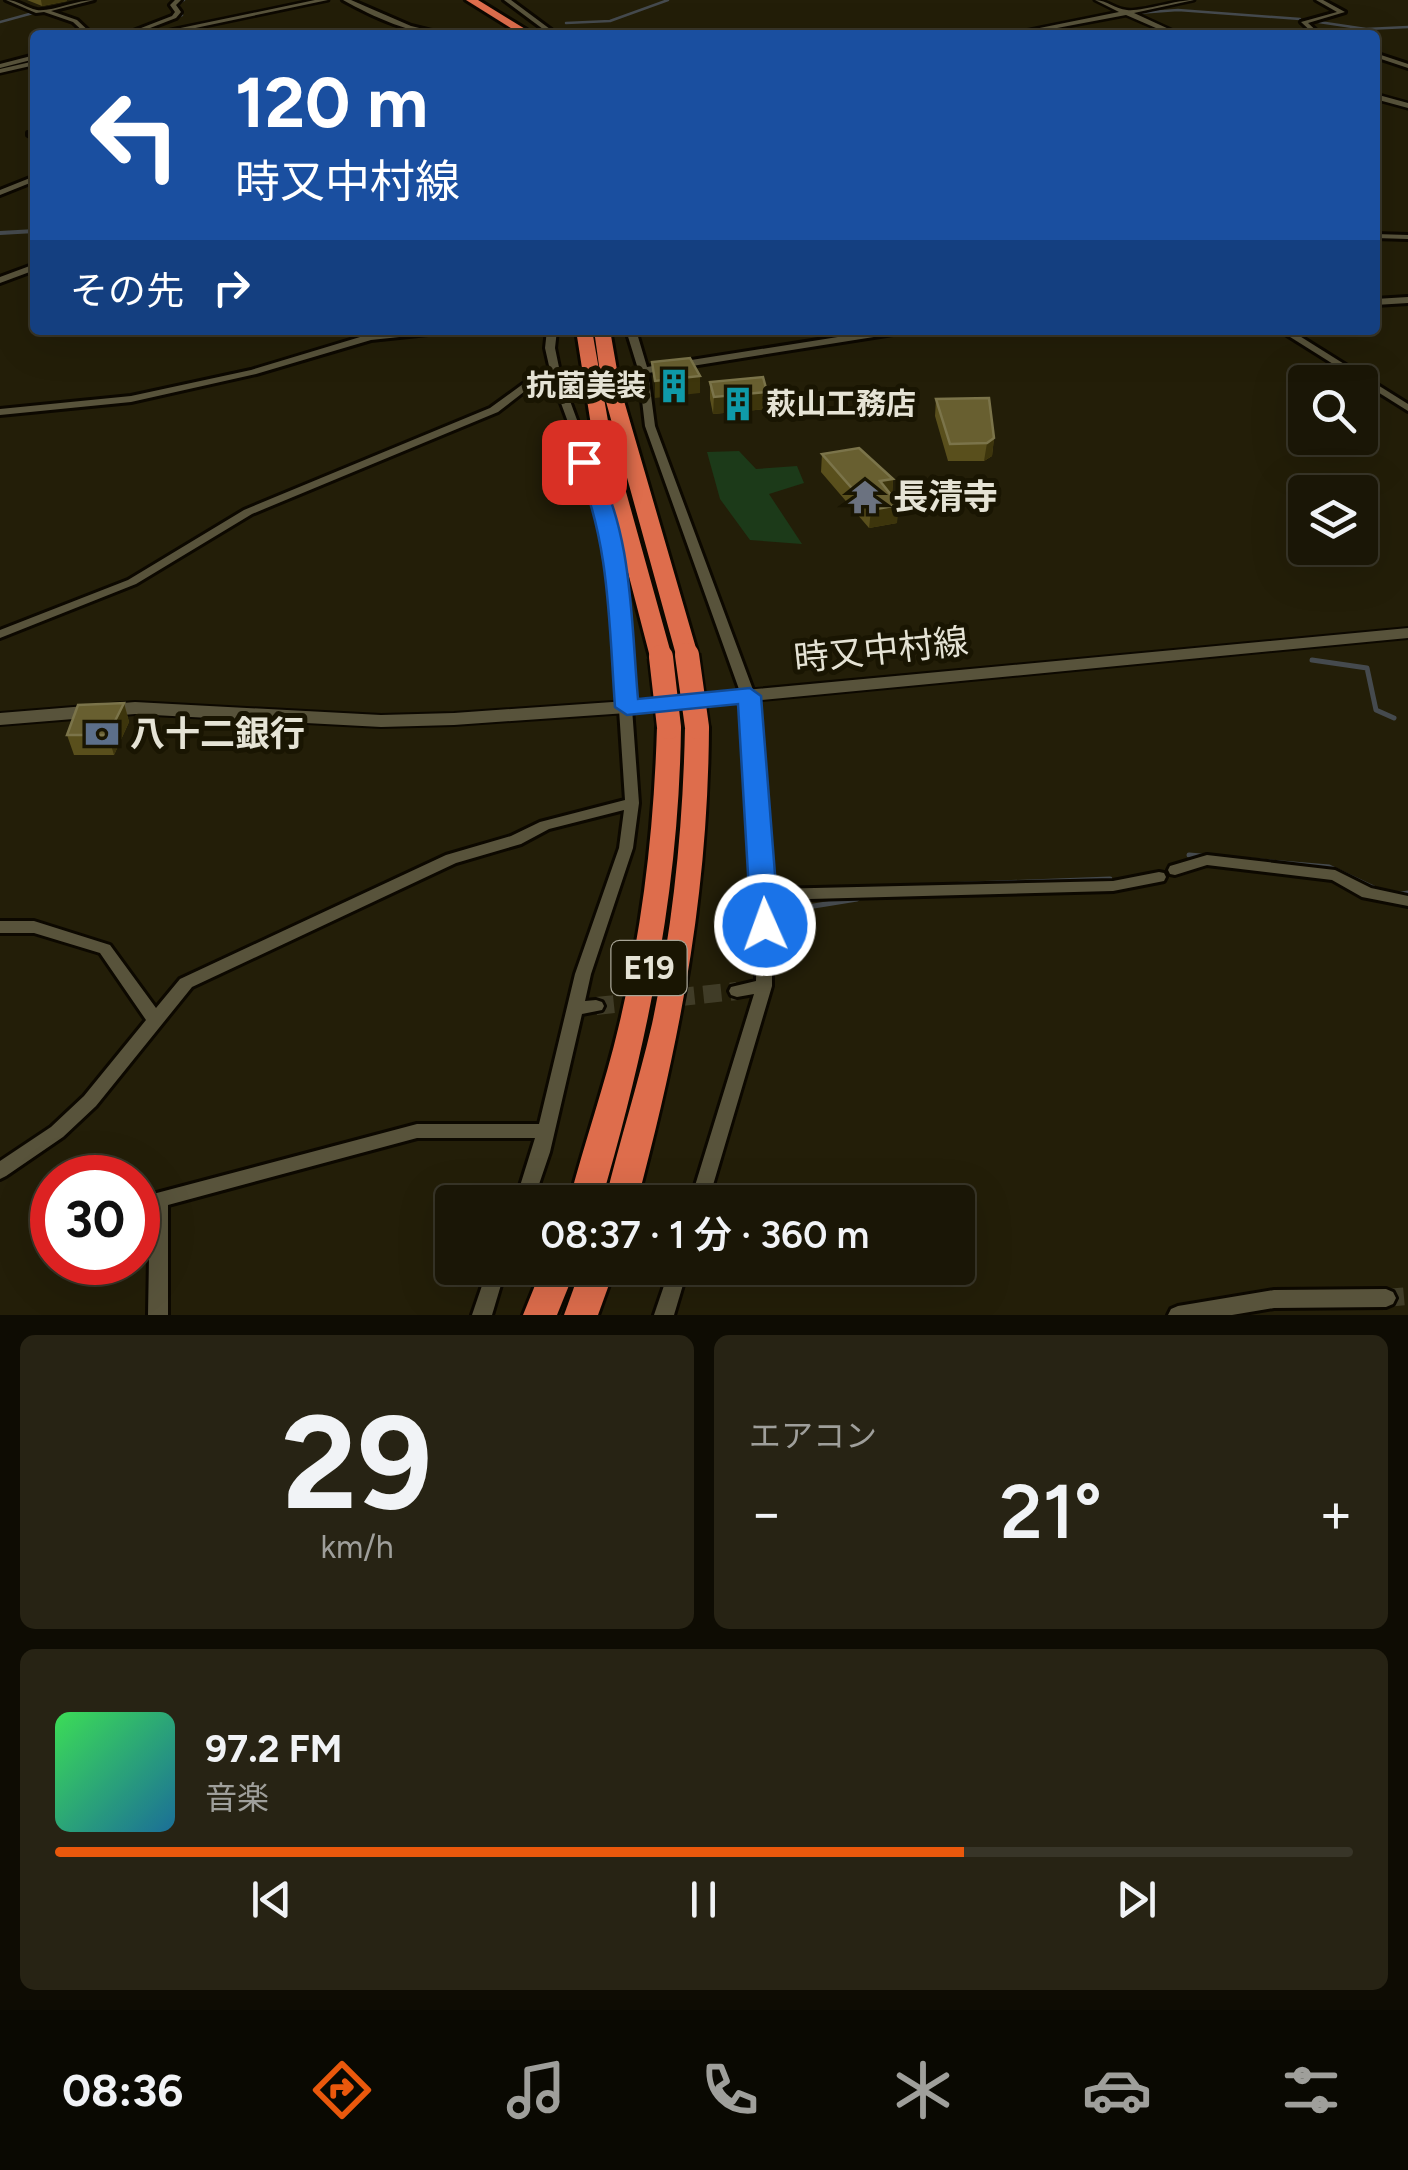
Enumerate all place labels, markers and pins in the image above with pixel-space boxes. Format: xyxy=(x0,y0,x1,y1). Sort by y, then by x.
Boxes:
place label: 抗菌美装 xyxy=(526,367,646,404)
building icon: 抗菌美装 xyxy=(655,367,693,405)
building icon: 萩山工務店 xyxy=(719,385,757,423)
place label: 萩山工務店 xyxy=(766,385,916,422)
pin xyxy=(542,420,627,505)
place label: 長清寺 xyxy=(893,476,998,518)
temple icon: 長清寺 xyxy=(846,478,884,516)
place label: 八十二銀行 xyxy=(130,713,305,755)
bank icon: 八十二銀行 xyxy=(83,715,121,753)

